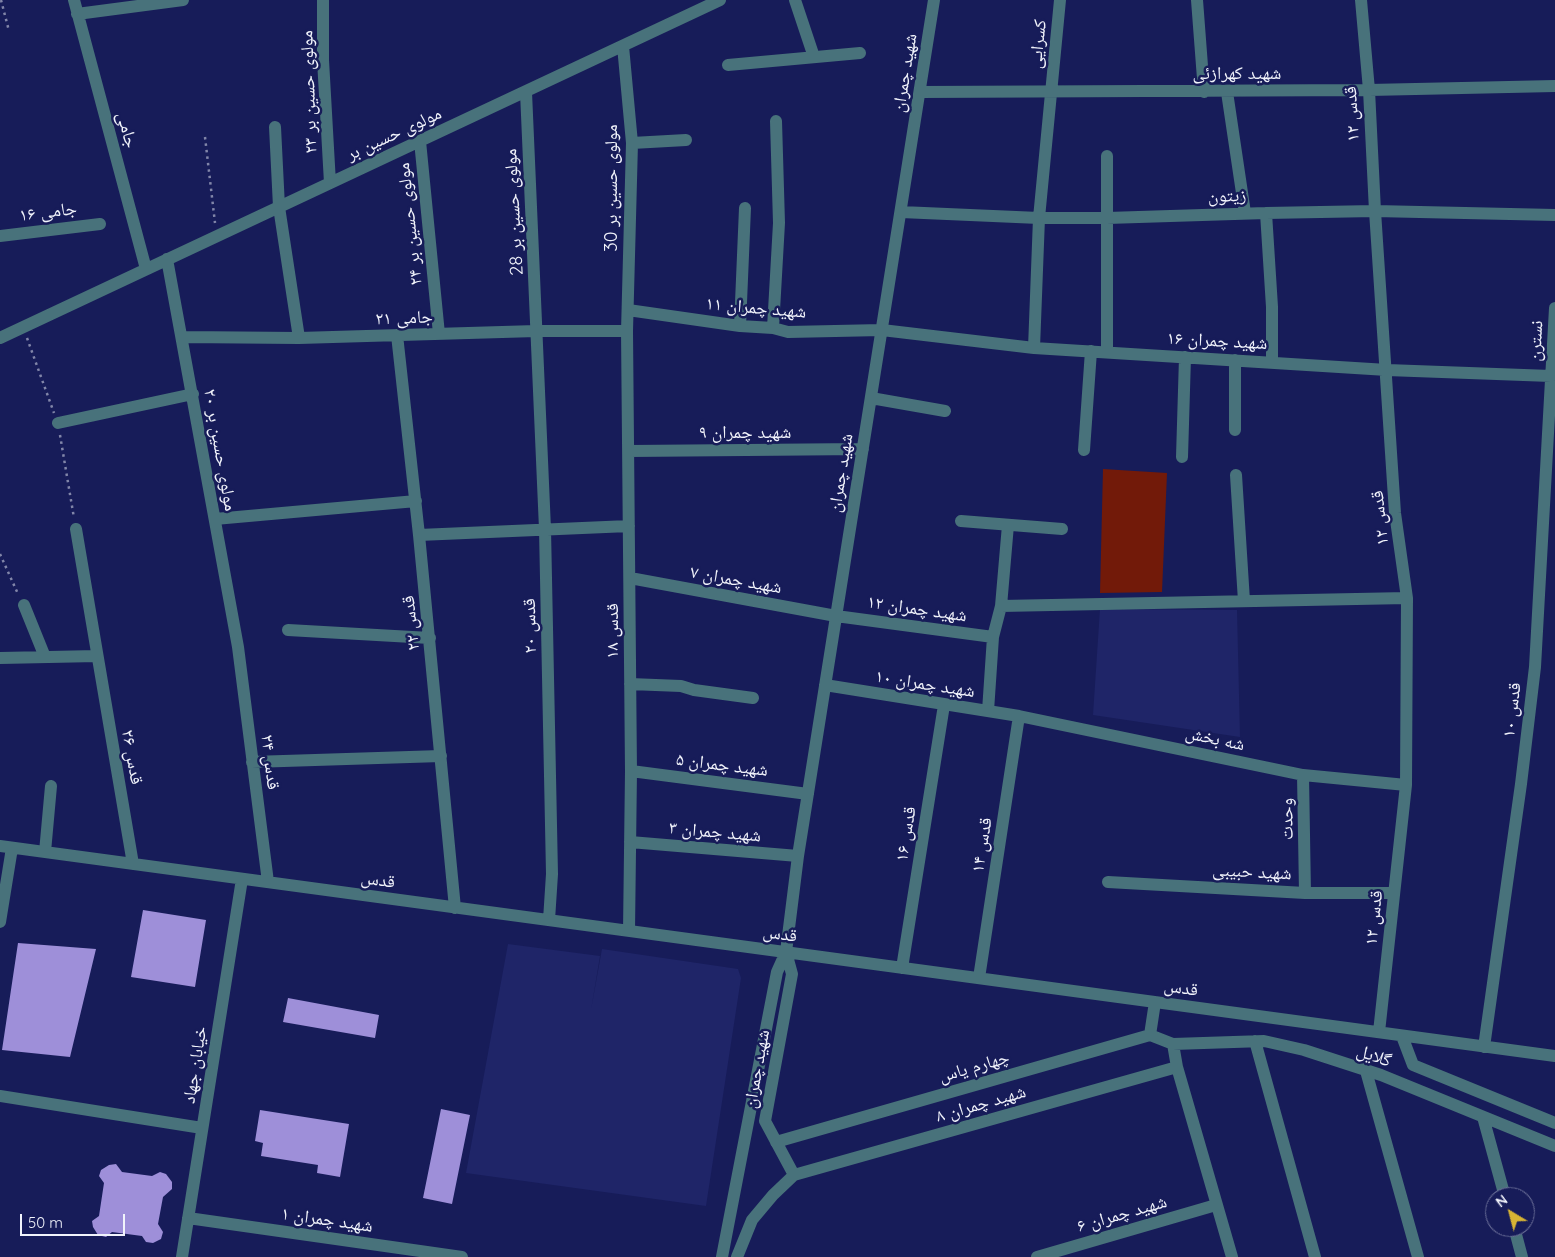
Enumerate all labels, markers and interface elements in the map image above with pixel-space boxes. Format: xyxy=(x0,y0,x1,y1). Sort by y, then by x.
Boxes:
street label: کسرایی xyxy=(1025,18,1051,70)
street label: مولوی حسین بر ۲۳ xyxy=(296,30,322,154)
street label: شهید چمران xyxy=(888,32,922,114)
street label: شهید کهرازئی xyxy=(1193,63,1281,85)
street label: قدس ۱۲ xyxy=(1340,86,1364,142)
street label: مولوی حسین بر xyxy=(343,103,445,165)
street label: جامی xyxy=(112,110,142,150)
street label: مولوی حسین بر 30 xyxy=(601,124,623,252)
street label: مولوی حسین بر 28 xyxy=(500,148,528,276)
street label: مولوی حسین بر ۲۴ xyxy=(393,161,427,287)
street label: زیتون xyxy=(1207,185,1247,207)
street label: جامی ۱۶ xyxy=(18,198,78,226)
street label: شهید چمران ۱۱ xyxy=(705,293,807,323)
street label: جامی ۲۱ xyxy=(375,306,433,330)
street label: نسترن xyxy=(1524,320,1548,362)
street label: شهید چمران ۱۶ xyxy=(1166,328,1268,354)
street label: مولوی حسین بر ۲۰ xyxy=(199,387,241,513)
street label: شهید چمران ۹ xyxy=(699,422,791,444)
street label: شهید چمران xyxy=(824,432,858,514)
street label: قدس ۱۲ xyxy=(1366,489,1394,547)
street label: شهید چمران ۷ xyxy=(689,561,783,599)
street label: شهید چمران ۱۲ xyxy=(866,591,968,627)
street label: قدس ۲۲ xyxy=(397,594,425,652)
street label: قدس ۲۰ xyxy=(519,598,541,654)
street label: قدس ۱۸ xyxy=(602,603,624,659)
street label: شهید چمران ۱۰ xyxy=(874,665,976,703)
street label: قدس ۱۰ xyxy=(1498,681,1526,739)
street label: شه بخش xyxy=(1183,722,1247,756)
street label: قدس ۲۶ xyxy=(117,728,147,786)
street label: قدس ۲۴ xyxy=(256,733,284,791)
street label: شهید چمران ۵ xyxy=(675,749,769,781)
street label: وحدت xyxy=(1276,798,1298,840)
street label: قدس ۱۶ xyxy=(891,805,921,863)
street label: قدس ۱۴ xyxy=(967,816,997,874)
street label: شهید چمران ۳ xyxy=(668,817,762,847)
street label: شهید حبیبی xyxy=(1212,859,1292,885)
street label: قدس xyxy=(360,867,396,893)
street label: قدس ۱۲ xyxy=(1360,889,1388,947)
street label: قدس xyxy=(762,921,798,947)
street label: قدس xyxy=(1163,975,1199,1001)
street label: خیابان جهاد xyxy=(178,1025,212,1105)
street label: شهید چمران xyxy=(739,1028,775,1110)
street label: گلایل xyxy=(1354,1040,1394,1072)
street label: چهارم یاس xyxy=(936,1047,1012,1087)
street label: شهید چمران ۸ xyxy=(934,1081,1028,1127)
north arrow xyxy=(1485,1187,1535,1237)
street label: شهید چمران ۶ xyxy=(1075,1191,1169,1237)
text: N xyxy=(1492,1191,1511,1211)
street label: شهید چمران ۱ xyxy=(280,1203,374,1237)
scale bar xyxy=(22,1204,128,1236)
text: 50 m xyxy=(28,1213,63,1232)

